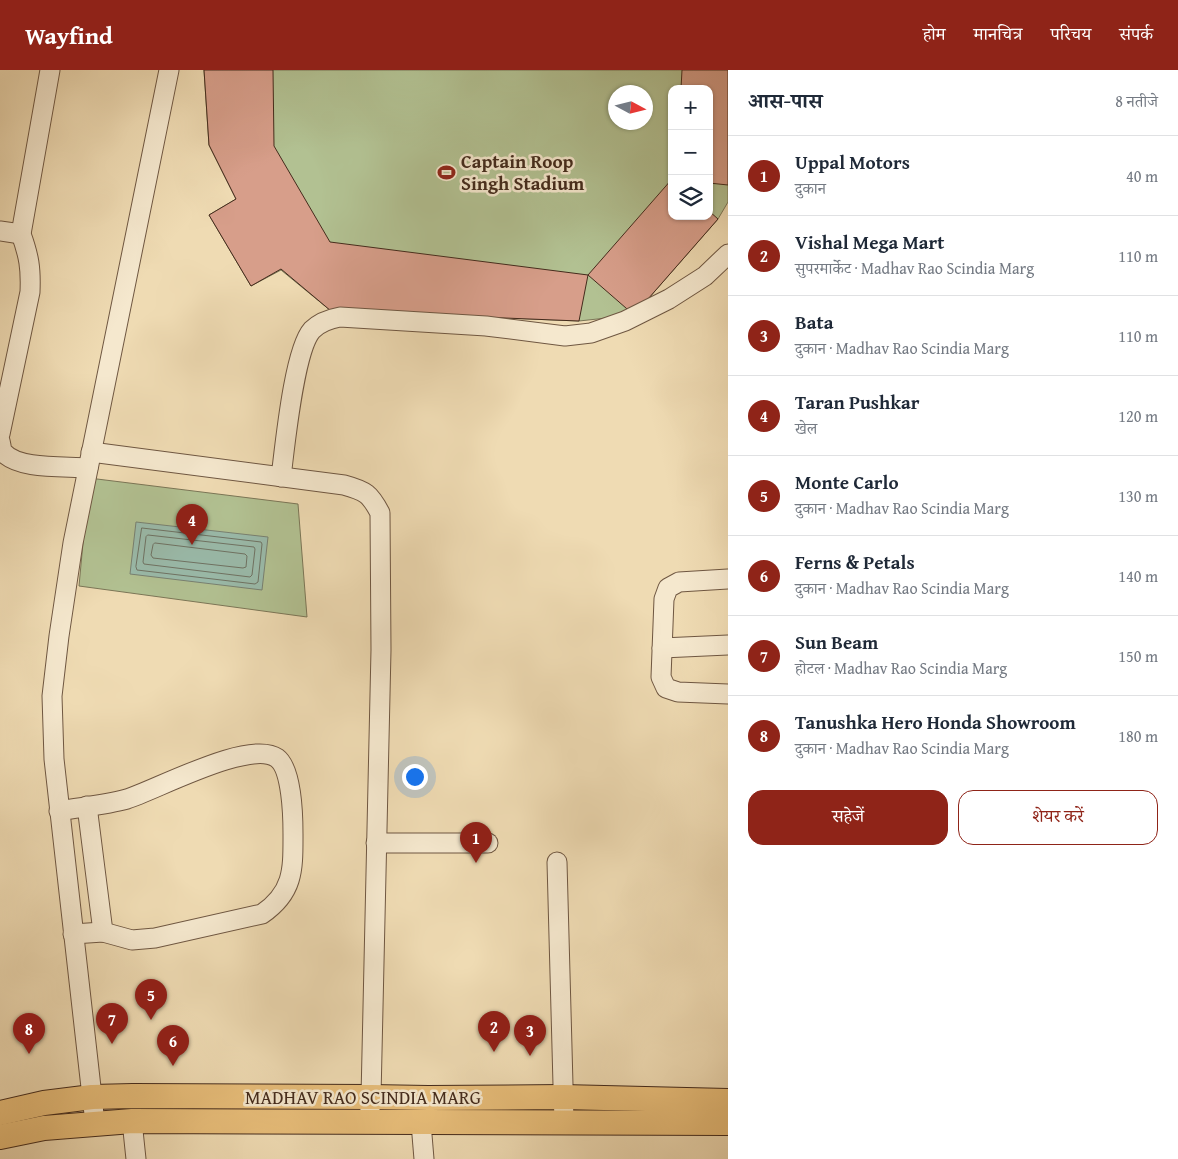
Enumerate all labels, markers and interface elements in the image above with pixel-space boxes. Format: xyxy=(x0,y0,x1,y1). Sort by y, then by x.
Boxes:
text: Wayfind xyxy=(25,18,113,53)
text: होम xyxy=(923,20,946,47)
text: मानचित्र xyxy=(974,20,1022,47)
text: परिचय xyxy=(1050,20,1091,47)
text: संपर्क xyxy=(1119,20,1153,47)
north arrow xyxy=(608,85,653,130)
map controls xyxy=(668,85,713,220)
button: + xyxy=(668,85,713,130)
text: आस-पास xyxy=(748,85,822,116)
text: 8 नतीजे xyxy=(1115,89,1158,113)
button: − xyxy=(668,130,713,175)
place label: Captain Roop Singh Stadium xyxy=(461,147,585,197)
text: Uppal Motors xyxy=(795,148,910,176)
sports icon: Captain Roop Singh Stadium xyxy=(437,162,457,182)
text: 1 xyxy=(760,164,768,188)
text: 40 m xyxy=(1126,164,1158,188)
button: layers xyxy=(668,175,713,220)
text: दुकान xyxy=(795,176,826,200)
text: Vishal Mega Mart xyxy=(795,228,944,256)
text: 2 xyxy=(760,244,768,268)
text: 110 m xyxy=(1118,244,1158,268)
text: सुपरमार्केट · Madhav Rao Scindia Marg xyxy=(795,256,1034,280)
text: Bata xyxy=(795,308,833,336)
text: 3 xyxy=(760,324,768,348)
text: 110 m xyxy=(1118,324,1158,348)
text: दुकान · Madhav Rao Scindia Marg xyxy=(795,336,1009,360)
text: Taran Pushkar xyxy=(795,388,920,416)
text: 4 xyxy=(760,404,768,428)
text: 120 m xyxy=(1118,404,1158,428)
text: खेल xyxy=(795,416,817,440)
text: Monte Carlo xyxy=(795,468,899,496)
text: 5 xyxy=(760,484,768,508)
text: 130 m xyxy=(1118,484,1158,508)
text: दुकान · Madhav Rao Scindia Marg xyxy=(795,496,1009,520)
pin: 4 xyxy=(176,504,208,545)
text: Ferns & Petals xyxy=(795,548,915,576)
text: 6 xyxy=(760,564,768,588)
text: 140 m xyxy=(1118,564,1158,588)
text: दुकान · Madhav Rao Scindia Marg xyxy=(795,576,1009,600)
text: Sun Beam xyxy=(795,628,878,656)
text: 7 xyxy=(760,644,768,668)
text: 150 m xyxy=(1118,644,1158,668)
text: होटल · Madhav Rao Scindia Marg xyxy=(795,656,1007,680)
text: Tanushka Hero Honda Showroom xyxy=(795,708,1076,736)
text: 8 xyxy=(760,724,768,748)
text: 180 m xyxy=(1118,724,1158,748)
text: दुकान · Madhav Rao Scindia Marg xyxy=(795,736,1009,760)
your location xyxy=(402,764,428,790)
button: सहेजें xyxy=(748,790,948,845)
button: शेयर करें xyxy=(958,790,1158,845)
pin: 1 xyxy=(460,822,492,863)
pin: 5 xyxy=(135,979,167,1020)
pin: 7 xyxy=(96,1003,128,1044)
pin: 2 xyxy=(478,1011,510,1052)
pin: 8 xyxy=(13,1013,45,1054)
pin: 3 xyxy=(514,1015,546,1056)
pin: 6 xyxy=(157,1025,189,1066)
street label: MADHAV RAO SCINDIA MARG xyxy=(245,1083,481,1111)

